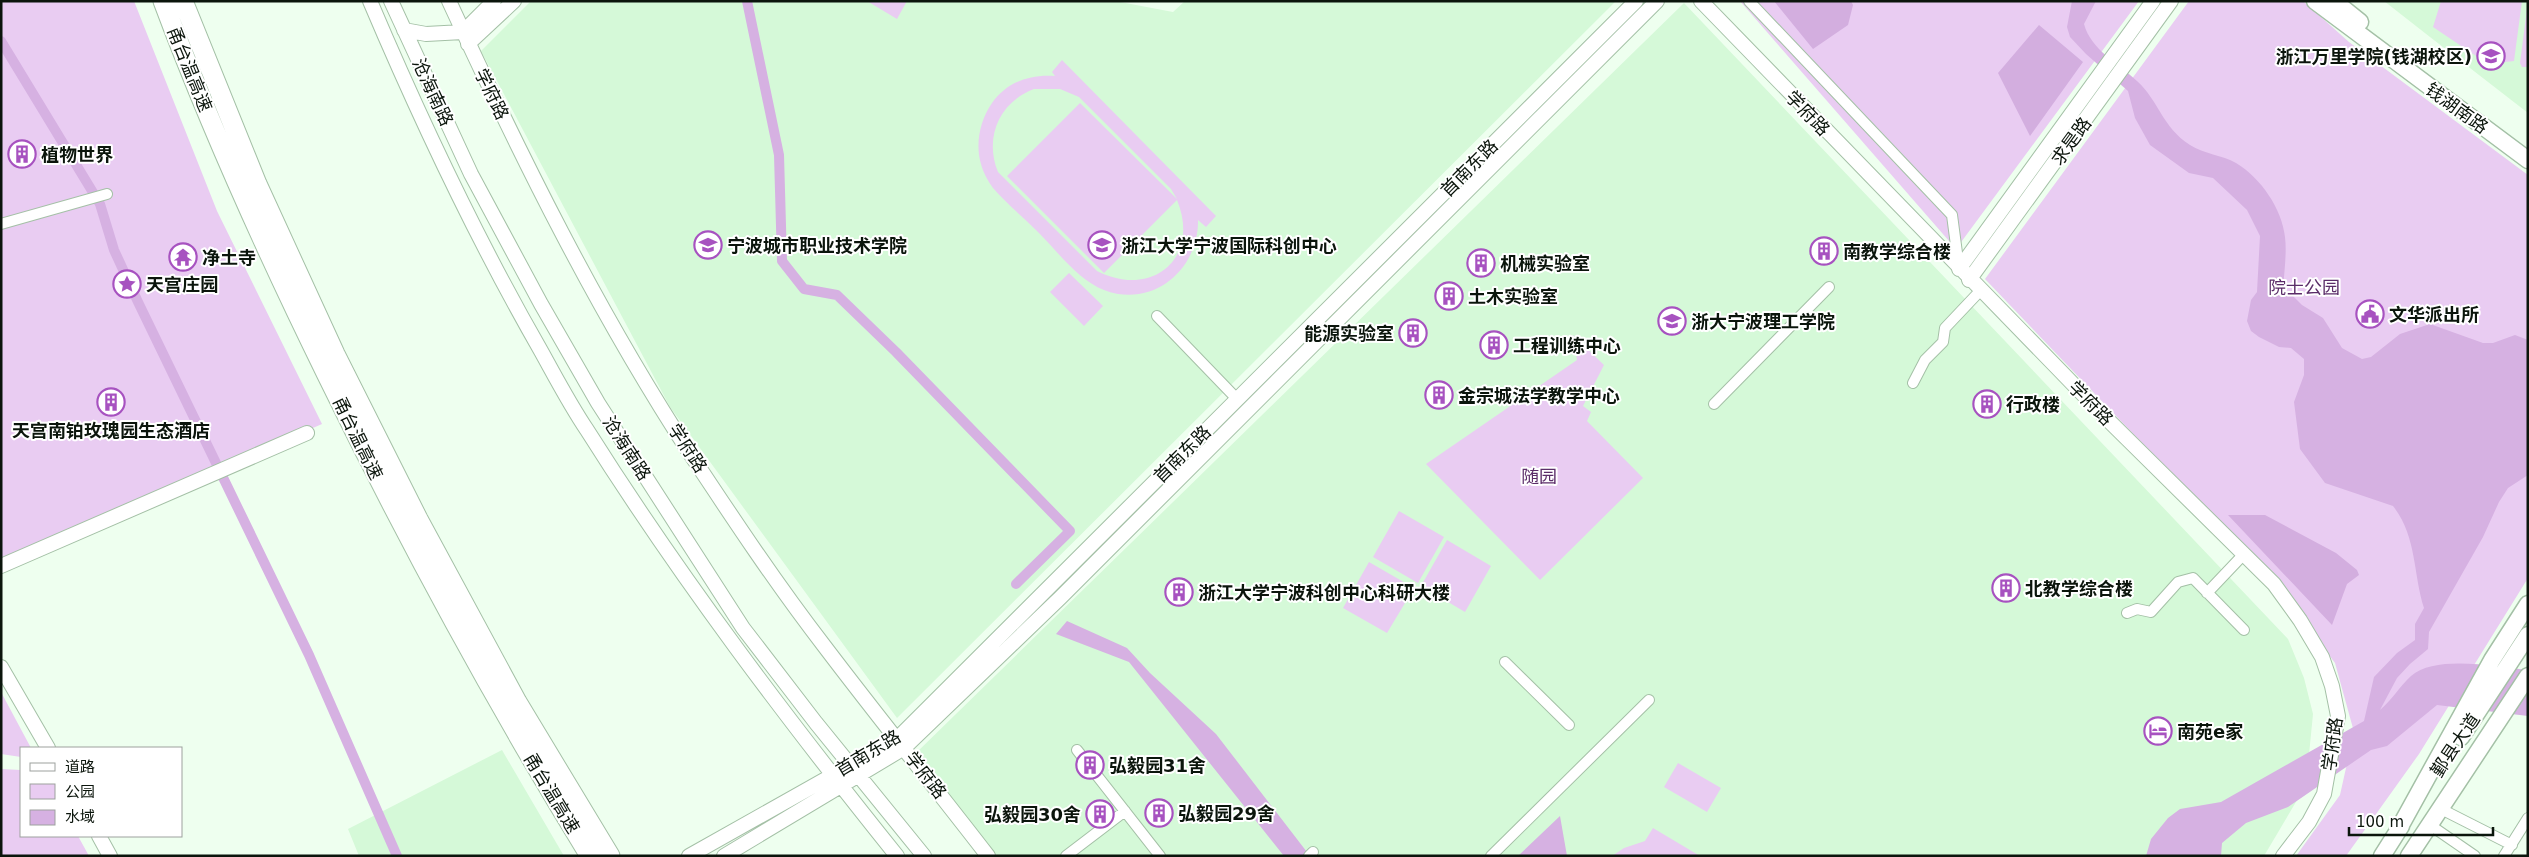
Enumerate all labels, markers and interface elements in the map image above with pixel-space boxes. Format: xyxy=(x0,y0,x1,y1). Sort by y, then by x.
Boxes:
street label: 甬台温高速 xyxy=(163,23,217,115)
school or university icon: 浙江万里学院(钱湖校区) xyxy=(2476,41,2506,71)
place label: 浙江万里学院(钱湖校区) xyxy=(2276,46,2472,67)
street label: 沧海南路 xyxy=(408,55,458,129)
street label: 学府路 xyxy=(471,65,513,123)
street label: 钱湖南路 xyxy=(2422,78,2492,138)
street label: 学府路 xyxy=(1782,86,1834,140)
street label: 求是路 xyxy=(2047,113,2095,169)
street label: 首南东路 xyxy=(1436,135,1502,201)
building icon: 植物世界 xyxy=(7,139,37,169)
place label: 植物世界 xyxy=(41,144,113,165)
school or university icon: 宁波城市职业技术学院 xyxy=(693,230,723,260)
school or university icon: 浙江大学宁波国际科创中心 xyxy=(1087,230,1117,260)
place label: 宁波城市职业技术学院 xyxy=(727,235,907,256)
place label: 浙江大学宁波国际科创中心 xyxy=(1121,235,1337,256)
building icon: 南教学综合楼 xyxy=(1809,236,1839,266)
place label: 南教学综合楼 xyxy=(1843,241,1951,262)
temple icon: 净土寺 xyxy=(168,242,198,272)
place label: 净土寺 xyxy=(202,247,256,268)
building icon: 机械实验室 xyxy=(1466,248,1496,278)
place label: 机械实验室 xyxy=(1500,253,1590,274)
place icon: 天宫庄园 xyxy=(112,269,142,299)
place label: 天宫庄园 xyxy=(146,274,218,295)
park label: 院士公园 xyxy=(2268,277,2340,298)
building icon: 土木实验室 xyxy=(1434,281,1464,311)
place label: 土木实验室 xyxy=(1468,286,1558,307)
public building icon: 文华派出所 xyxy=(2355,299,2385,329)
place label: 文华派出所 xyxy=(2389,304,2479,325)
school or university icon: 浙大宁波理工学院 xyxy=(1657,306,1687,336)
place label: 浙大宁波理工学院 xyxy=(1691,311,1835,332)
building icon: 能源实验室 xyxy=(1398,318,1428,348)
place label: 能源实验室 xyxy=(1304,323,1394,344)
building icon: 工程训练中心 xyxy=(1479,330,1509,360)
place label: 工程训练中心 xyxy=(1513,335,1621,356)
street label: 学府路 xyxy=(2064,376,2118,430)
building icon: 金宗城法学教学中心 xyxy=(1424,380,1454,410)
place label: 金宗城法学教学中心 xyxy=(1458,385,1620,406)
building icon: 天宫南铂玫瑰园生态酒店 xyxy=(96,387,126,417)
building icon: 行政楼 xyxy=(1972,389,2002,419)
street label: 甬台温高速 xyxy=(329,393,387,483)
place label: 行政楼 xyxy=(2006,394,2060,415)
street label: 沧海南路 xyxy=(599,412,655,484)
place label: 天宫南铂玫瑰园生态酒店 xyxy=(12,420,210,441)
street label: 学府路 xyxy=(664,420,712,476)
street label: 首南东路 xyxy=(1149,421,1215,487)
park label: 随园 xyxy=(1521,466,1557,487)
building icon: 北教学综合楼 xyxy=(1991,573,2021,603)
building icon: 浙江大学宁波科创中心科研大楼 xyxy=(1164,577,1194,607)
place label: 北教学综合楼 xyxy=(2025,578,2133,599)
place label: 浙江大学宁波科创中心科研大楼 xyxy=(1198,582,1450,603)
street label: 鄞县大道 xyxy=(2426,709,2484,781)
hotel icon: 南苑e家 xyxy=(2143,716,2173,746)
street label: 学府路 xyxy=(2318,716,2346,772)
place label: 南苑e家 xyxy=(2177,721,2243,742)
street label: 首南东路 xyxy=(832,725,904,781)
legend xyxy=(20,747,182,837)
street label: 学府路 xyxy=(901,747,951,803)
street label: 甬台温高速 xyxy=(520,749,584,837)
building icon: 弘毅园31舍 xyxy=(1075,750,1105,780)
place label: 弘毅园31舍 xyxy=(1109,755,1206,776)
text: 道路 xyxy=(65,758,95,776)
text: 公园 xyxy=(65,783,95,801)
building icon: 弘毅园29舍 xyxy=(1144,798,1174,828)
building icon: 弘毅园30舍 xyxy=(1085,799,1115,829)
place label: 弘毅园29舍 xyxy=(1178,803,1275,824)
place label: 弘毅园30舍 xyxy=(984,804,1081,825)
scale bar xyxy=(2349,804,2493,836)
text: 水域 xyxy=(65,808,95,826)
text: 100 m xyxy=(2356,813,2404,831)

